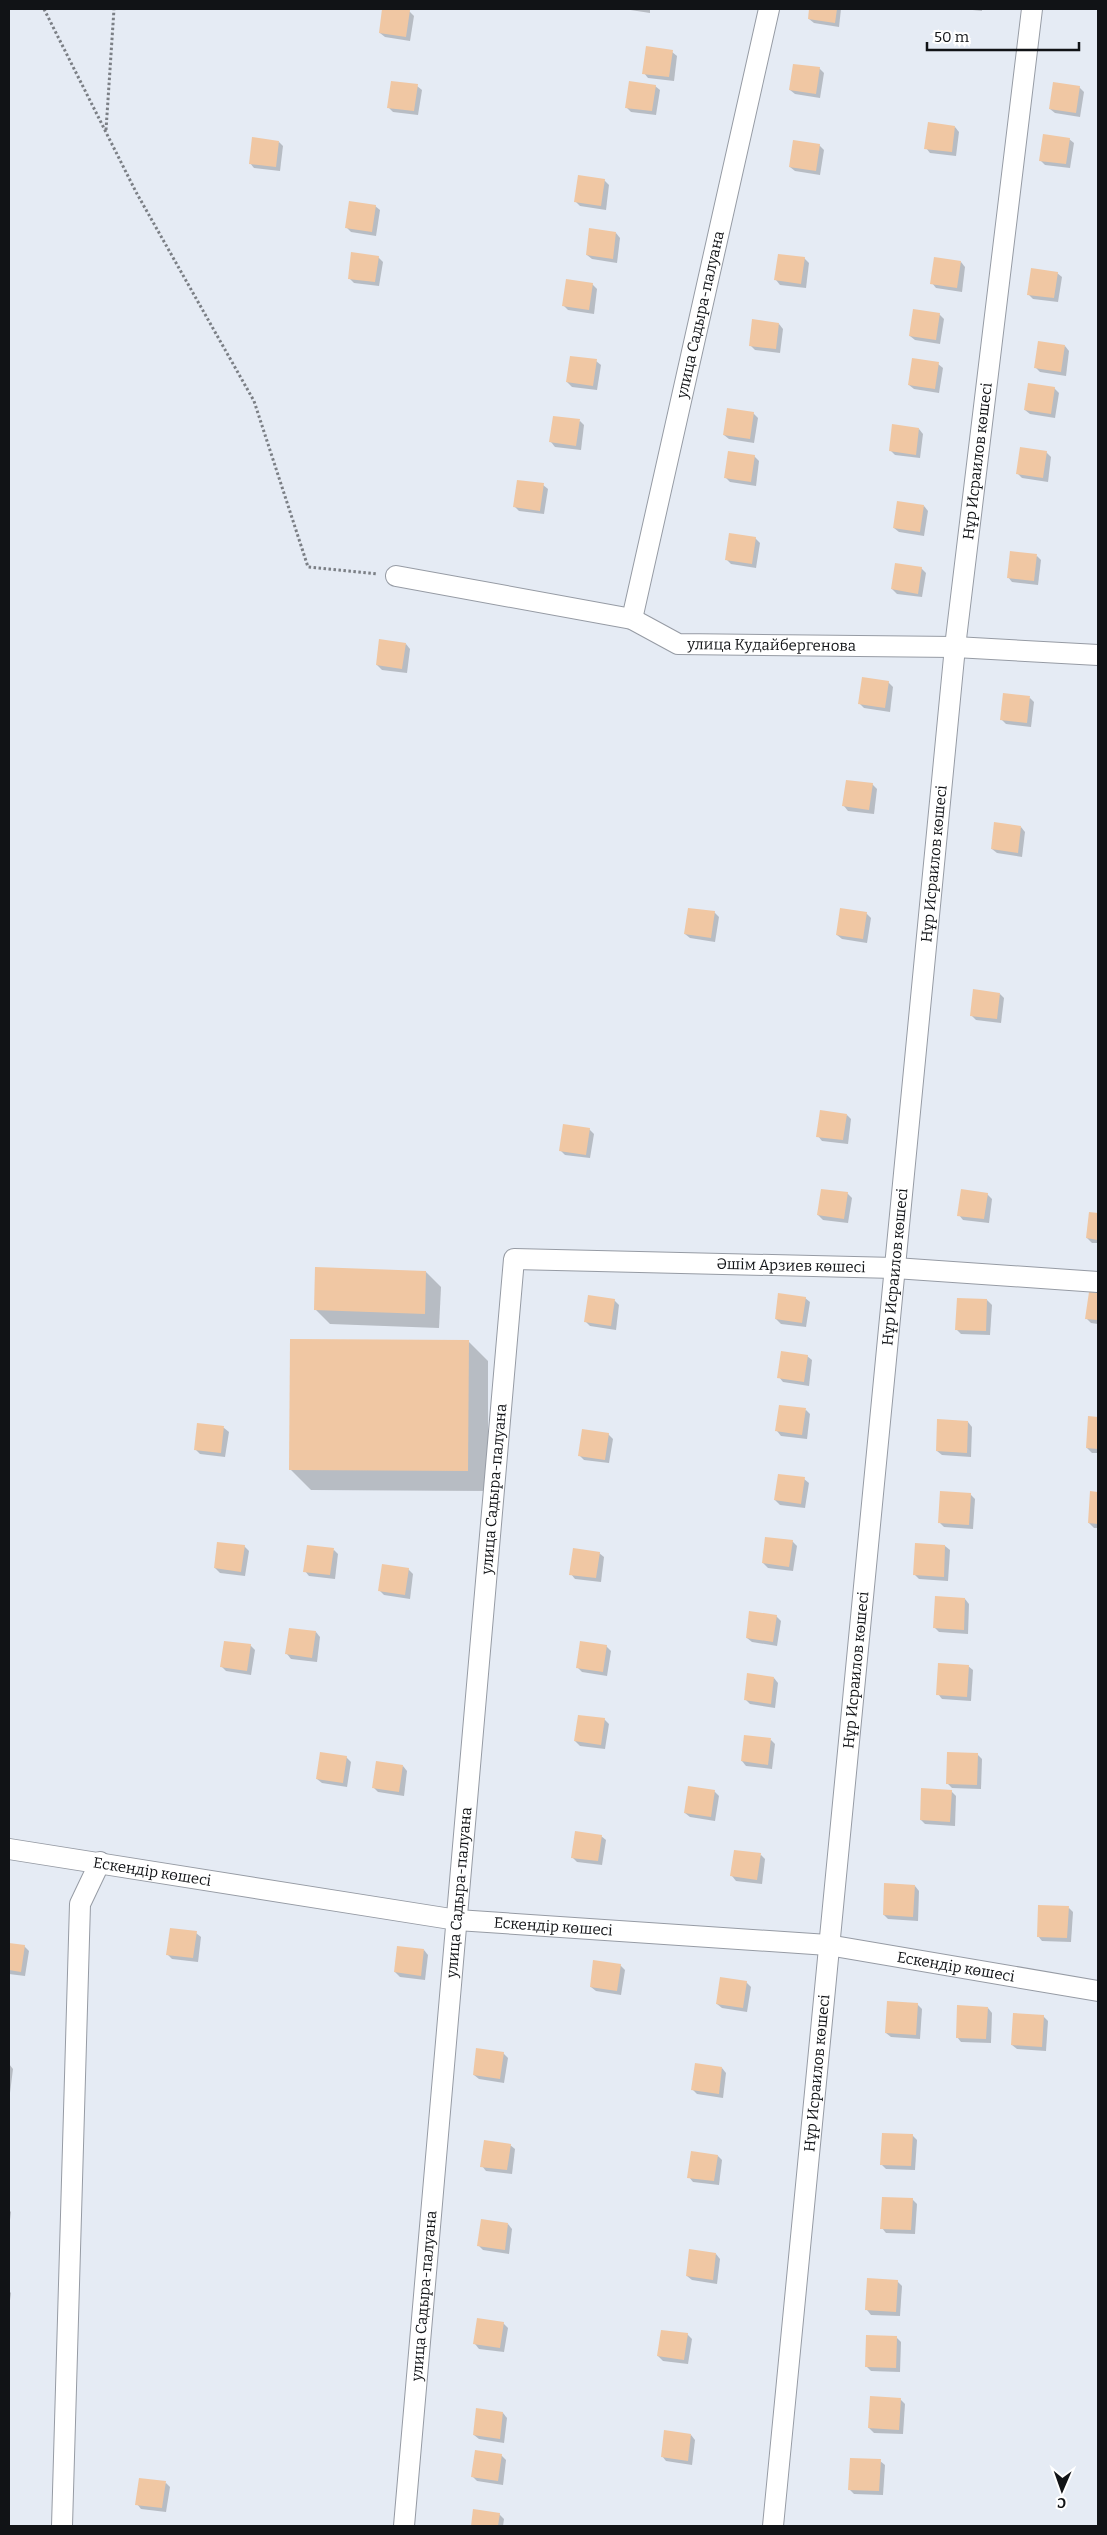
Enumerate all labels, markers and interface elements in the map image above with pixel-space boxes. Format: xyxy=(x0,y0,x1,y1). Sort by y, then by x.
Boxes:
scale bar xyxy=(927,20,1080,52)
text: 50 m xyxy=(934,28,970,46)
street label: улица Садыра-палуана xyxy=(673,229,728,401)
street label: Нұр Исраилов көшесі xyxy=(959,381,996,541)
street label: улица Кудайбергенова xyxy=(686,635,856,655)
street label: Нұр Исраилов көшесі xyxy=(917,784,951,943)
street label: Нұр Исраилов көшесі xyxy=(878,1187,912,1346)
street label: Әшім Арзиев көшесі xyxy=(716,1255,866,1276)
street label: улица Садыра-палуана xyxy=(478,1403,510,1576)
street label: Нұр Исраилов көшесі xyxy=(839,1590,873,1749)
street label: улица Садыра-палуана xyxy=(443,1806,475,1979)
street label: Ескендір көшесі xyxy=(92,1853,213,1890)
street label: Ескендір көшесі xyxy=(493,1913,614,1940)
street label: Ескендір көшесі xyxy=(895,1948,1016,1986)
street label: Нұр Исраилов көшесі xyxy=(800,1993,833,2153)
street label: улица Садыра-палуана xyxy=(408,2210,440,2383)
north arrow xyxy=(1037,2465,1087,2515)
text: С xyxy=(1057,2494,1066,2511)

